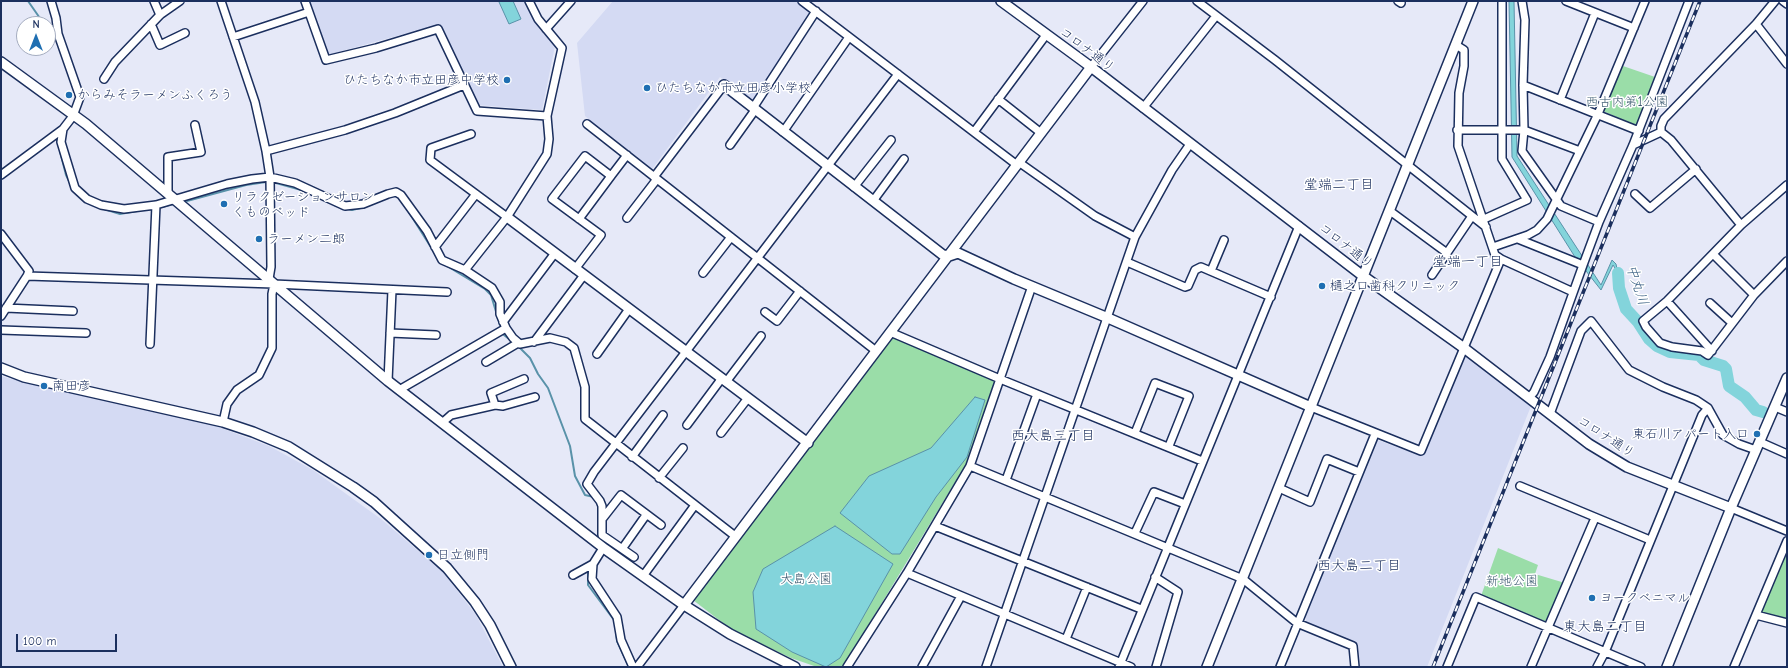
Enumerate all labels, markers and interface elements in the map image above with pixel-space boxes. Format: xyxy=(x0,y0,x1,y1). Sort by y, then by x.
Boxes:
north arrow xyxy=(16,16,56,56)
text: N xyxy=(32,18,40,31)
street label: コロナ通り xyxy=(1056,24,1118,76)
place label: ひたちなか市立田彦中学校 xyxy=(343,72,499,88)
marker: ひたちなか市立田彦中学校 xyxy=(502,75,512,85)
place label: ひたちなか市立田彦小学校 xyxy=(655,80,811,96)
marker: ひたちなか市立田彦小学校 xyxy=(642,83,652,93)
place label: からみそラーメンふくろう xyxy=(77,87,233,103)
marker: からみそラーメンふくろう xyxy=(64,90,74,100)
park label: 西古内第1公園 xyxy=(1585,94,1669,110)
district label: 堂端二丁目 xyxy=(1304,177,1374,193)
place label: リラクゼーションサロン くものベッド xyxy=(232,189,374,220)
marker: リラクゼーションサロン くものベッド xyxy=(219,199,229,209)
street label: コロナ通り xyxy=(1316,220,1376,272)
place label: ラーメン二郎 xyxy=(267,231,345,247)
marker: ラーメン二郎 xyxy=(254,234,264,244)
district label: 堂端一丁目 xyxy=(1433,254,1503,270)
water label: 中丸川 xyxy=(1623,262,1651,308)
place label: 樋之口歯科クリニック xyxy=(1330,278,1460,294)
marker: 樋之口歯科クリニック xyxy=(1317,281,1327,291)
place label: 南田彦 xyxy=(52,378,91,394)
marker: 南田彦 xyxy=(39,381,49,391)
street label: コロナ通り xyxy=(1574,413,1638,461)
place label: 東石川アパート入口 xyxy=(1632,426,1749,442)
district label: 西大島三丁目 xyxy=(1011,428,1095,444)
marker: 東石川アパート入口 xyxy=(1752,429,1762,439)
place label: 日立側門 xyxy=(437,547,489,563)
marker: 日立側門 xyxy=(424,550,434,560)
district label: 西大島二丁目 xyxy=(1317,558,1401,574)
park label: 大島公園 xyxy=(780,571,832,587)
park label: 新地公園 xyxy=(1486,573,1538,589)
place label: ヨークベニマル xyxy=(1600,590,1690,606)
marker: ヨークベニマル xyxy=(1587,593,1597,603)
district label: 東大島二丁目 xyxy=(1563,619,1647,635)
scale bar xyxy=(18,626,119,652)
text: 100 m xyxy=(23,634,56,648)

